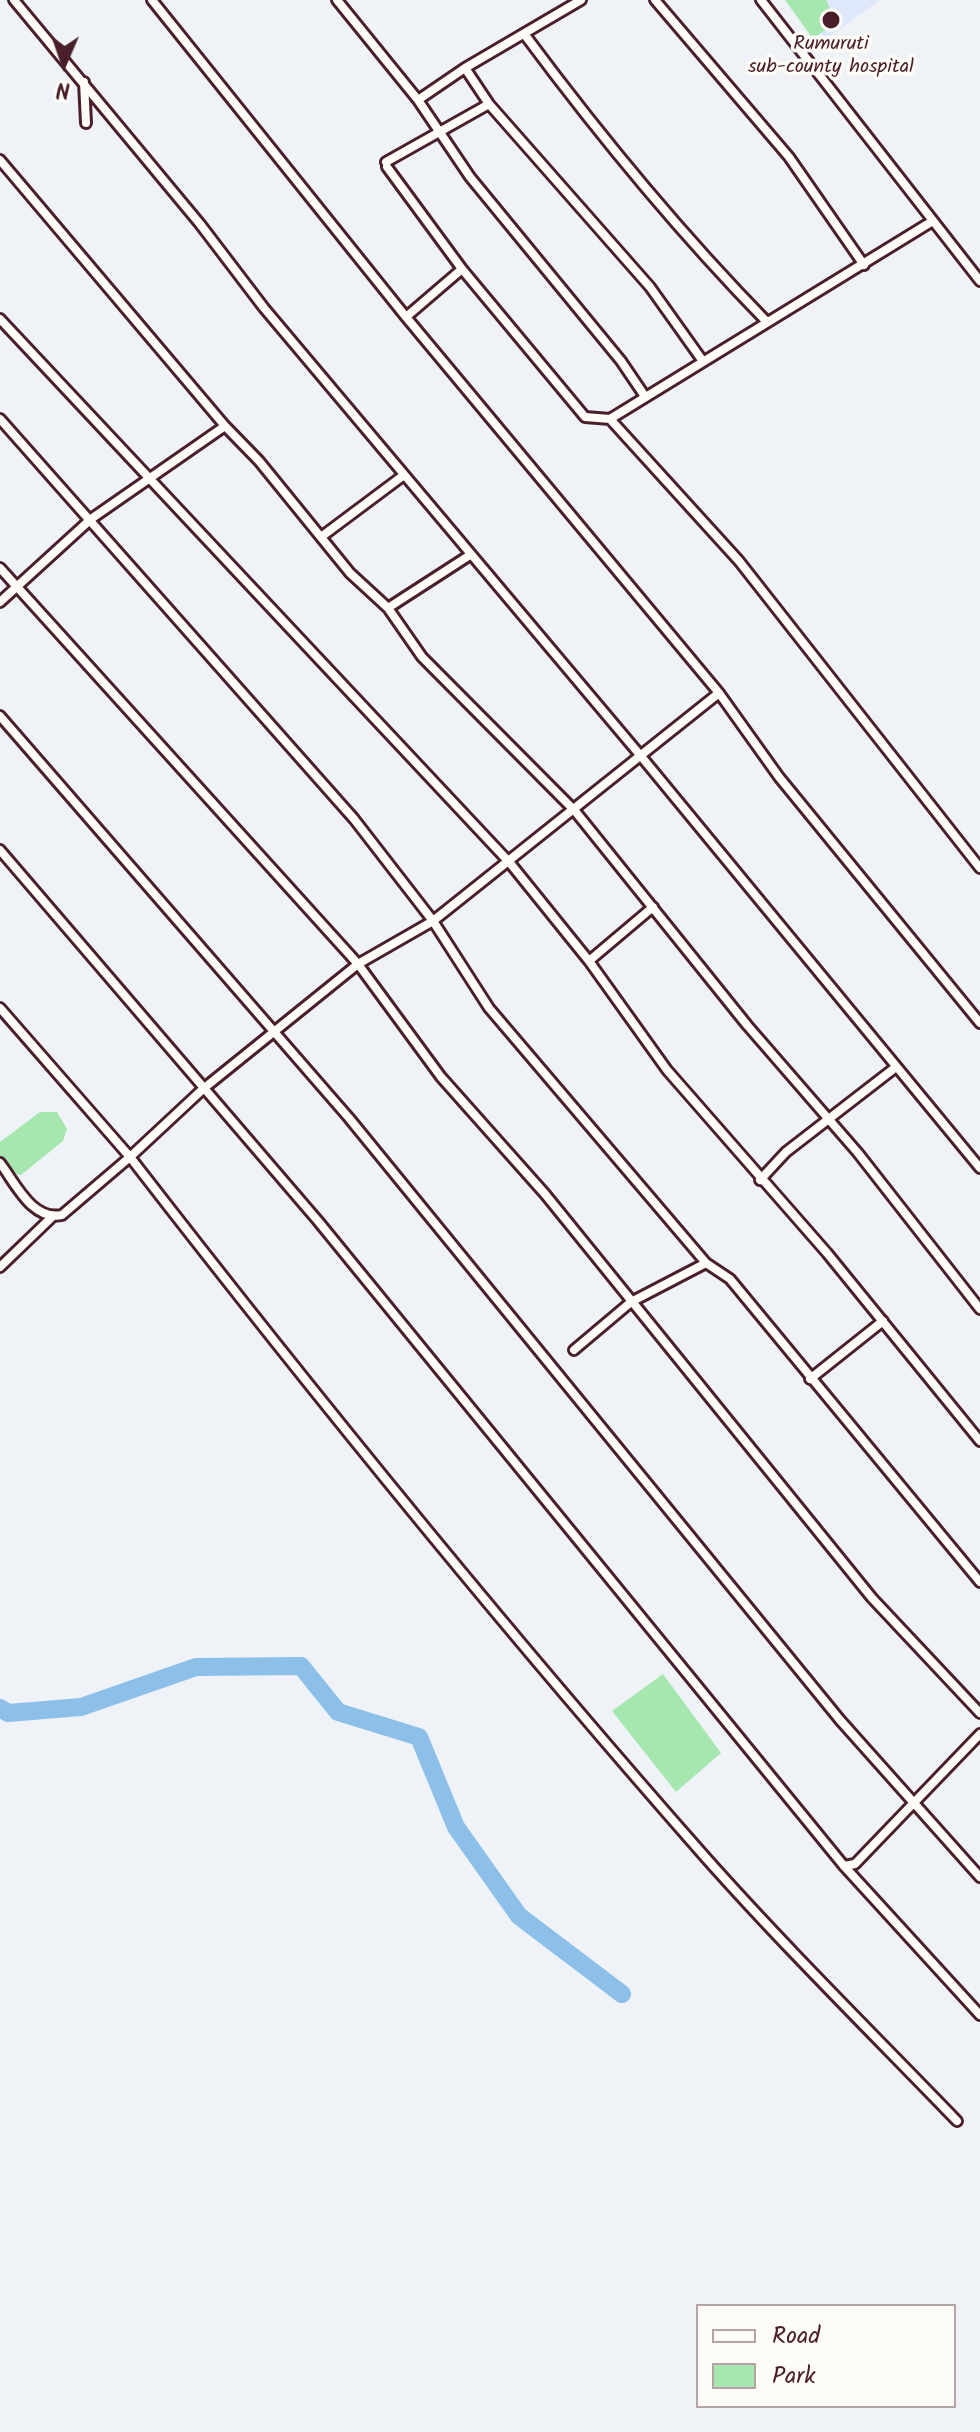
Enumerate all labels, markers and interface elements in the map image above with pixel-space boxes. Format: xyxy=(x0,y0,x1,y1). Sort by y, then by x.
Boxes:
marker: Rumuruti sub-county hospital xyxy=(820,9,842,31)
north arrow xyxy=(24,24,104,104)
place label: Rumuruti sub-county hospital xyxy=(748,34,914,81)
text: N xyxy=(56,71,71,106)
legend xyxy=(696,2304,956,2408)
text: Road xyxy=(772,2317,820,2356)
text: Park xyxy=(772,2357,816,2396)

